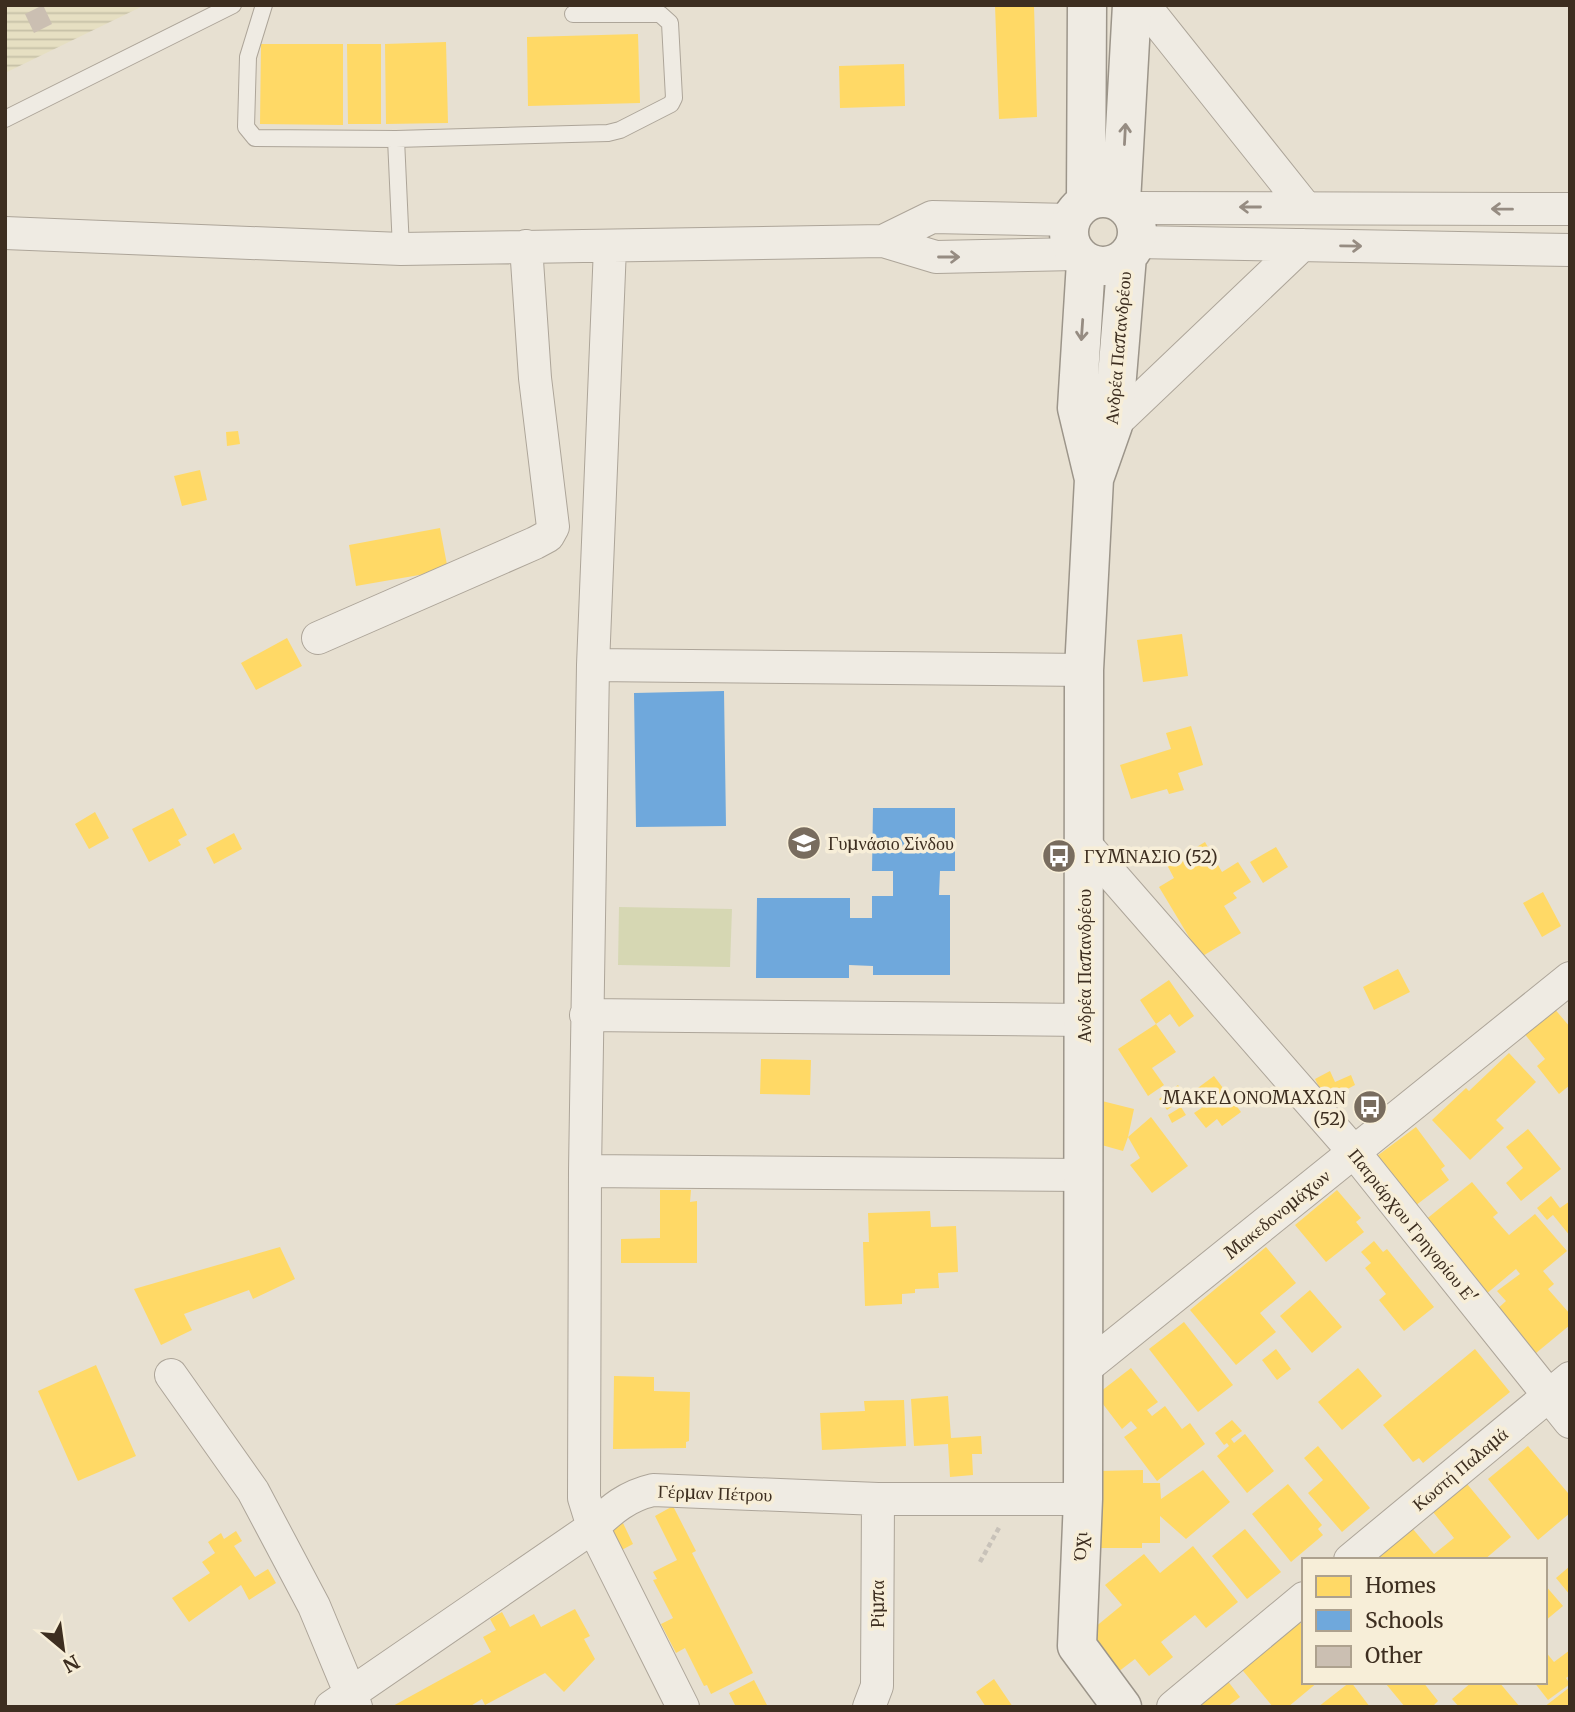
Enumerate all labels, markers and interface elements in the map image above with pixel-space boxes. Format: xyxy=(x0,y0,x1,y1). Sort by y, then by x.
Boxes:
one-way arrow xyxy=(1119,123,1132,146)
one-way arrow xyxy=(1238,200,1261,214)
one-way arrow xyxy=(1490,202,1513,216)
one-way arrow xyxy=(1340,239,1363,253)
one-way arrow xyxy=(937,250,960,264)
street label: Ανδρέα Παπανδρέου xyxy=(1100,270,1136,426)
one-way arrow xyxy=(1075,318,1088,341)
school or university icon: Γυμνάσιο Σίνδου xyxy=(785,824,823,862)
place label: Γυμνάσιο Σίνδου xyxy=(828,832,954,855)
bus stop icon: ΓΥΜΝΑΣΙΟ (52) xyxy=(1040,837,1078,875)
place label: ΓΥΜΝΑΣΙΟ (52) xyxy=(1084,845,1218,868)
street label: Ανδρέα Παπανδρέου xyxy=(1073,889,1096,1043)
place label: ΜΑΚΕΔΟΝΟΜΑΧΩΝ (52) xyxy=(1163,1086,1346,1130)
bus stop icon: ΜΑΚΕΔΟΝΟΜΑΧΩΝ (52) xyxy=(1351,1088,1389,1126)
street label: Πατριάρχου Γρηγορίου Ε' xyxy=(1343,1144,1483,1308)
street label: Μακεδονομάχων xyxy=(1219,1164,1335,1264)
street label: Κωστή Παλαμά xyxy=(1407,1422,1513,1516)
street label: Γέρμαν Πέτρου xyxy=(657,1480,773,1506)
street label: Όχι xyxy=(1068,1531,1092,1562)
legend xyxy=(1302,1558,1547,1684)
text: Homes xyxy=(1365,1572,1436,1599)
street label: Ρίμπα xyxy=(866,1579,889,1628)
text: Schools xyxy=(1365,1607,1444,1634)
north arrow xyxy=(28,1614,98,1684)
text: Other xyxy=(1365,1642,1423,1669)
text: N xyxy=(59,1650,84,1678)

